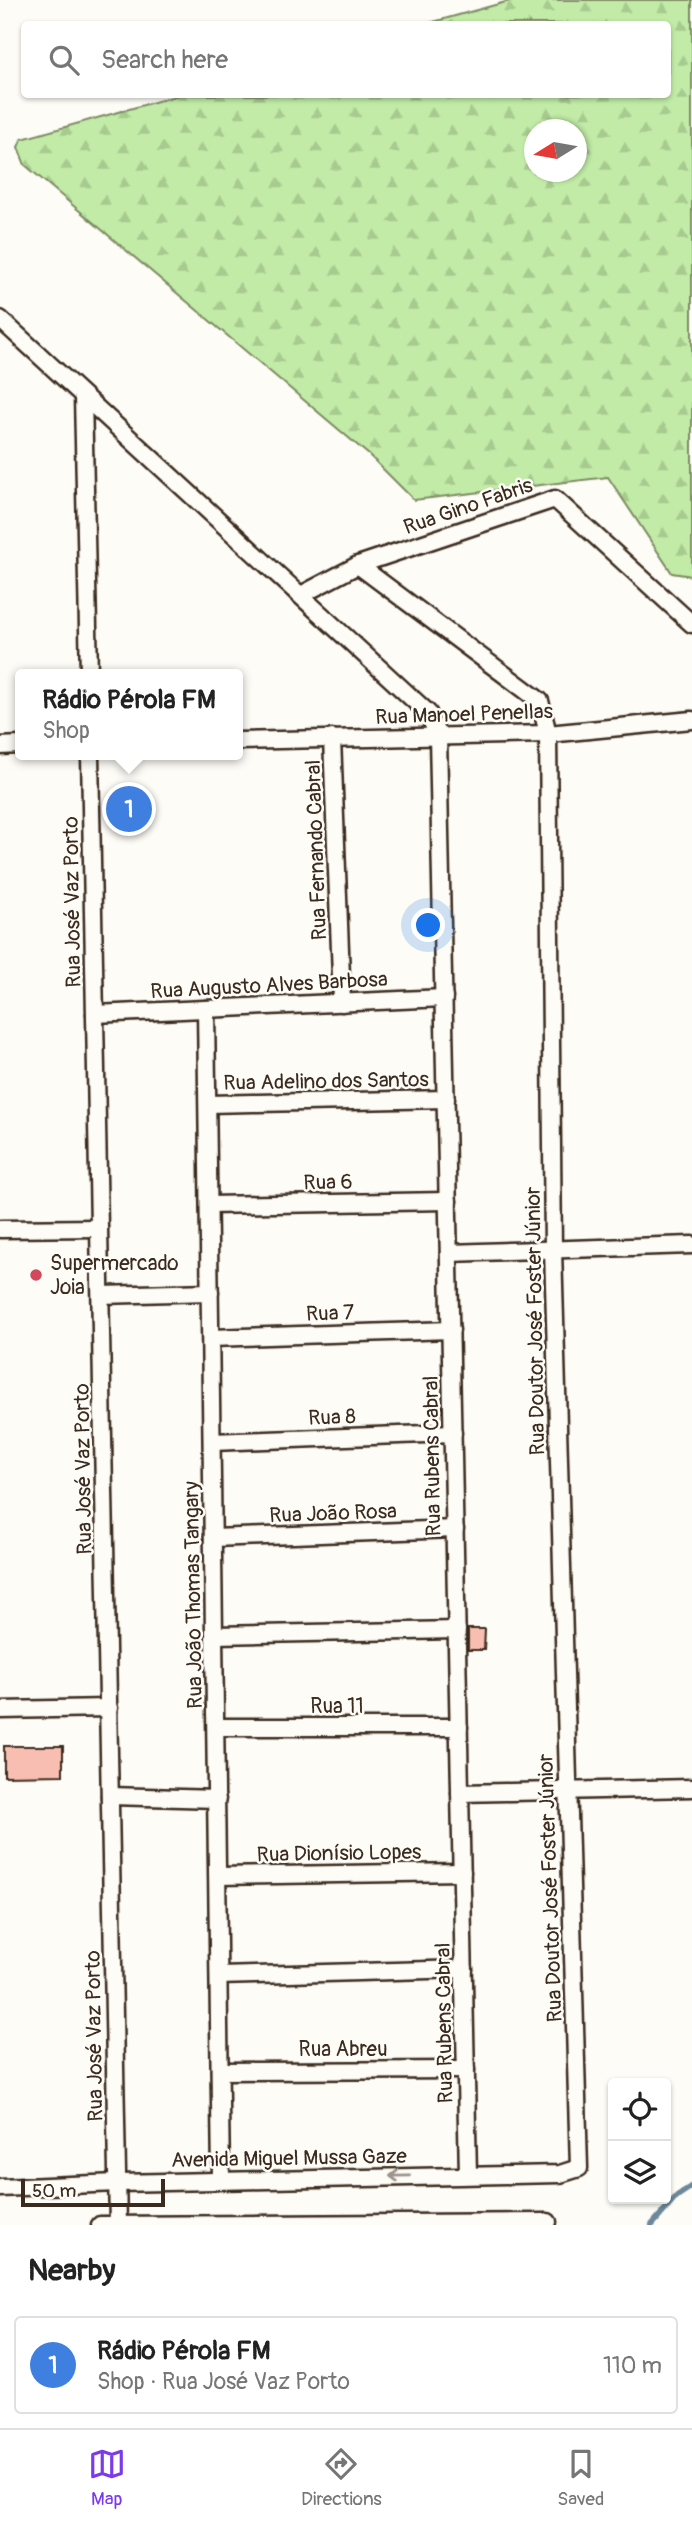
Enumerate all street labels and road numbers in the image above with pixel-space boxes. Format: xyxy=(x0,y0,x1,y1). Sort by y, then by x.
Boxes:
street label: Rua Gino Fabris xyxy=(400,472,537,541)
street label: Rua Manoel Penellas xyxy=(375,698,554,731)
street label: Rua Fernando Cabral xyxy=(300,759,333,941)
street label: Rua José Vaz Porto xyxy=(58,816,87,988)
street label: Rua Augusto Alves Barbosa xyxy=(150,966,388,1005)
street label: Rua Adelino dos Santos xyxy=(223,1066,430,1097)
street label: Rua 6 xyxy=(303,1169,353,1196)
street label: Rua Doutor José Foster Júnior xyxy=(520,1186,551,1456)
street label: Rua 7 xyxy=(305,1299,355,1328)
street label: Rua Rubens Cabral xyxy=(418,1375,447,1537)
street label: Rua José Vaz Porto xyxy=(69,1383,98,1555)
street label: Rua 8 xyxy=(308,1403,356,1432)
street label: Rua João Thomas Tangary xyxy=(178,1481,209,1709)
street label: Rua João Rosa xyxy=(269,1498,397,1529)
street label: Rua 11 xyxy=(310,1693,364,1720)
street label: Rua Doutor José Foster Júnior xyxy=(532,1753,569,2023)
street label: Rua Dionísio Lopes xyxy=(256,1839,422,1868)
street label: Rua Rubens Cabral xyxy=(430,1942,459,2104)
street label: Rua José Vaz Porto xyxy=(80,1950,109,2122)
street label: Rua Abreu xyxy=(299,2036,387,2063)
street label: Avenida Miguel Mussa Gaze xyxy=(171,2143,408,2174)

